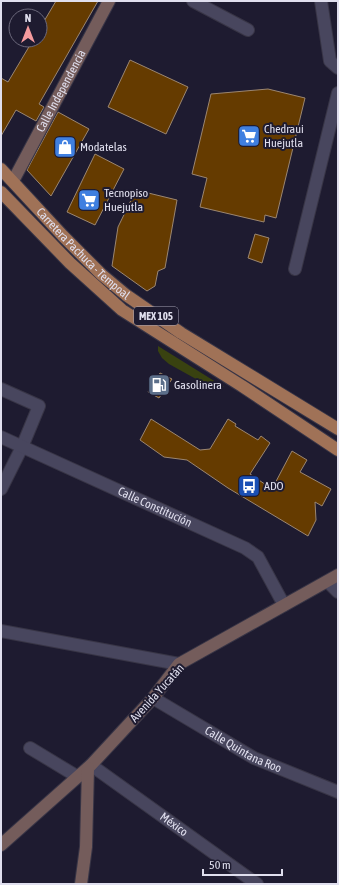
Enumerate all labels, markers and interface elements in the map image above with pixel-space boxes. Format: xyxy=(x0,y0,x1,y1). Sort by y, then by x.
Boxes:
north arrow xyxy=(8,8,48,48)
text: N xyxy=(25,12,31,24)
street label: Calle Independencia xyxy=(33,47,89,135)
place label: Chedraui Huejutla xyxy=(264,122,304,150)
supermarket icon: Chedraui Huejutla xyxy=(236,123,262,149)
shop icon: Modatelas xyxy=(52,134,78,160)
place label: Modatelas xyxy=(80,140,127,154)
place label: Tecnopiso Huejutla xyxy=(104,186,149,214)
supermarket icon: Tecnopiso Huejutla xyxy=(76,187,102,213)
street label: Carretera Pachuca - Tempoal xyxy=(33,205,133,303)
road number: MEX 105 xyxy=(134,307,178,325)
fuel station icon: Gasolinera xyxy=(146,372,172,398)
place label: Gasolinera xyxy=(174,378,222,392)
bus stop icon: ADO xyxy=(236,473,262,499)
place label: ADO xyxy=(264,479,284,493)
street label: Calle Constitución xyxy=(116,484,194,530)
street label: Avenida Yucatán xyxy=(127,661,187,725)
street label: Calle Quintana Roo xyxy=(202,723,284,776)
street label: México xyxy=(157,810,191,839)
scale bar xyxy=(203,851,282,877)
text: 50 m xyxy=(209,858,231,872)

